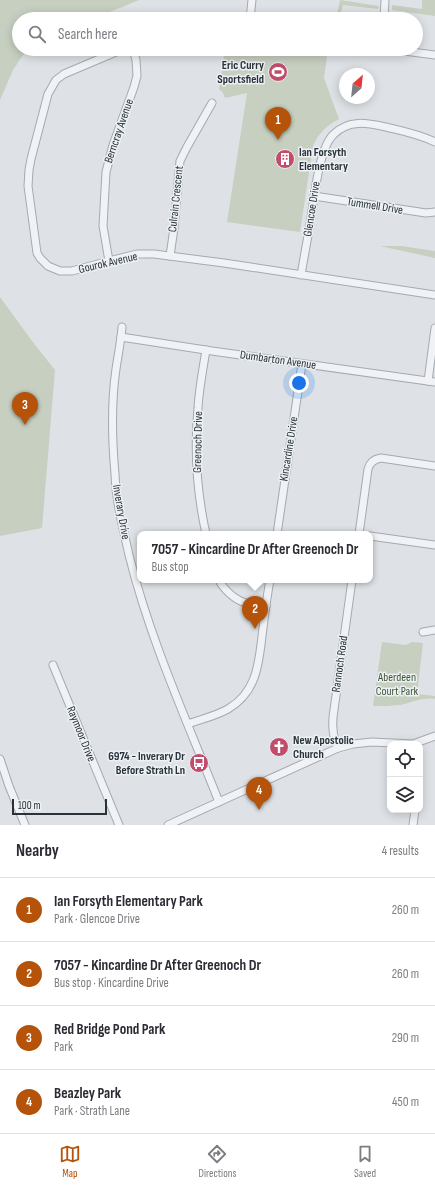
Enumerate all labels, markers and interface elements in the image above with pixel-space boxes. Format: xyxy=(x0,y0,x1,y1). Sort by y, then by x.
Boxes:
search box xyxy=(12,12,423,56)
icon: search xyxy=(26,23,48,45)
text: Search here xyxy=(58,25,118,44)
place label: Eric Curry Sportsfield xyxy=(217,58,264,87)
sports icon: Eric Curry Sportsfield xyxy=(267,61,289,83)
north arrow xyxy=(339,68,375,104)
street label: Berncray Avenue xyxy=(101,97,137,165)
pin: 1 xyxy=(265,107,291,140)
place label: Ian Forsyth Elementary xyxy=(299,145,348,174)
building icon: Ian Forsyth Elementary xyxy=(274,148,296,170)
street label: Culrain Crescent xyxy=(165,165,187,233)
street label: Glencoe Drive xyxy=(300,180,324,238)
street label: Tummell Drive xyxy=(346,194,404,218)
street label: Gourok Avenue xyxy=(77,249,139,277)
street label: Dumbarton Avenue xyxy=(239,347,317,373)
your location xyxy=(289,373,309,393)
pin: 3 xyxy=(12,392,38,425)
street label: Greenoch Drive xyxy=(190,411,206,473)
street label: Kincardine Drive xyxy=(276,415,302,482)
street label: Inverary Drive xyxy=(109,483,133,541)
popup xyxy=(137,531,373,583)
text: 7057 - Kincardine Dr After Greenoch Dr xyxy=(151,540,359,559)
text: Bus stop xyxy=(151,559,189,575)
pin: 2 xyxy=(242,596,268,629)
street label: Rannoch Road xyxy=(329,635,351,693)
park label: Aberdeen Court Park xyxy=(376,670,419,699)
street label: Raymoor Drive xyxy=(63,704,99,764)
place label: New Apostolic Church xyxy=(293,733,354,762)
church icon: New Apostolic Church xyxy=(268,736,290,758)
map controls xyxy=(387,741,423,813)
button: locate xyxy=(387,741,423,777)
place label: 6974 - Inverary Dr Before Strath Ln xyxy=(108,749,185,778)
bus stop icon: 6974 - Inverary Dr Before Strath Ln xyxy=(188,752,210,774)
pin: 4 xyxy=(246,777,272,810)
button: layers xyxy=(387,777,423,813)
scale bar xyxy=(12,797,107,816)
text: 100 m xyxy=(18,799,40,812)
text: Nearby xyxy=(16,841,59,861)
text: 4 results xyxy=(382,843,419,859)
text: Ian Forsyth Elementary Park xyxy=(54,892,203,911)
text: 1 xyxy=(26,902,32,918)
text: 260 m xyxy=(392,902,419,918)
text: Park · Glencoe Drive xyxy=(54,911,140,927)
text: 7057 - Kincardine Dr After Greenoch Dr xyxy=(54,956,261,975)
text: 2 xyxy=(26,966,32,982)
text: 260 m xyxy=(392,966,419,982)
text: Bus stop · Kincardine Drive xyxy=(54,975,169,991)
text: Red Bridge Pond Park xyxy=(54,1020,165,1039)
text: 3 xyxy=(26,1030,32,1046)
text: 290 m xyxy=(392,1030,419,1046)
text: Park xyxy=(54,1039,73,1055)
text: Beazley Park xyxy=(54,1084,121,1103)
text: 4 xyxy=(26,1094,32,1110)
text: 450 m xyxy=(392,1094,419,1110)
text: Park · Strath Lane xyxy=(54,1103,130,1119)
tab: Map xyxy=(59,1143,81,1180)
tab: Directions xyxy=(199,1143,236,1180)
tab: Saved xyxy=(354,1143,376,1180)

